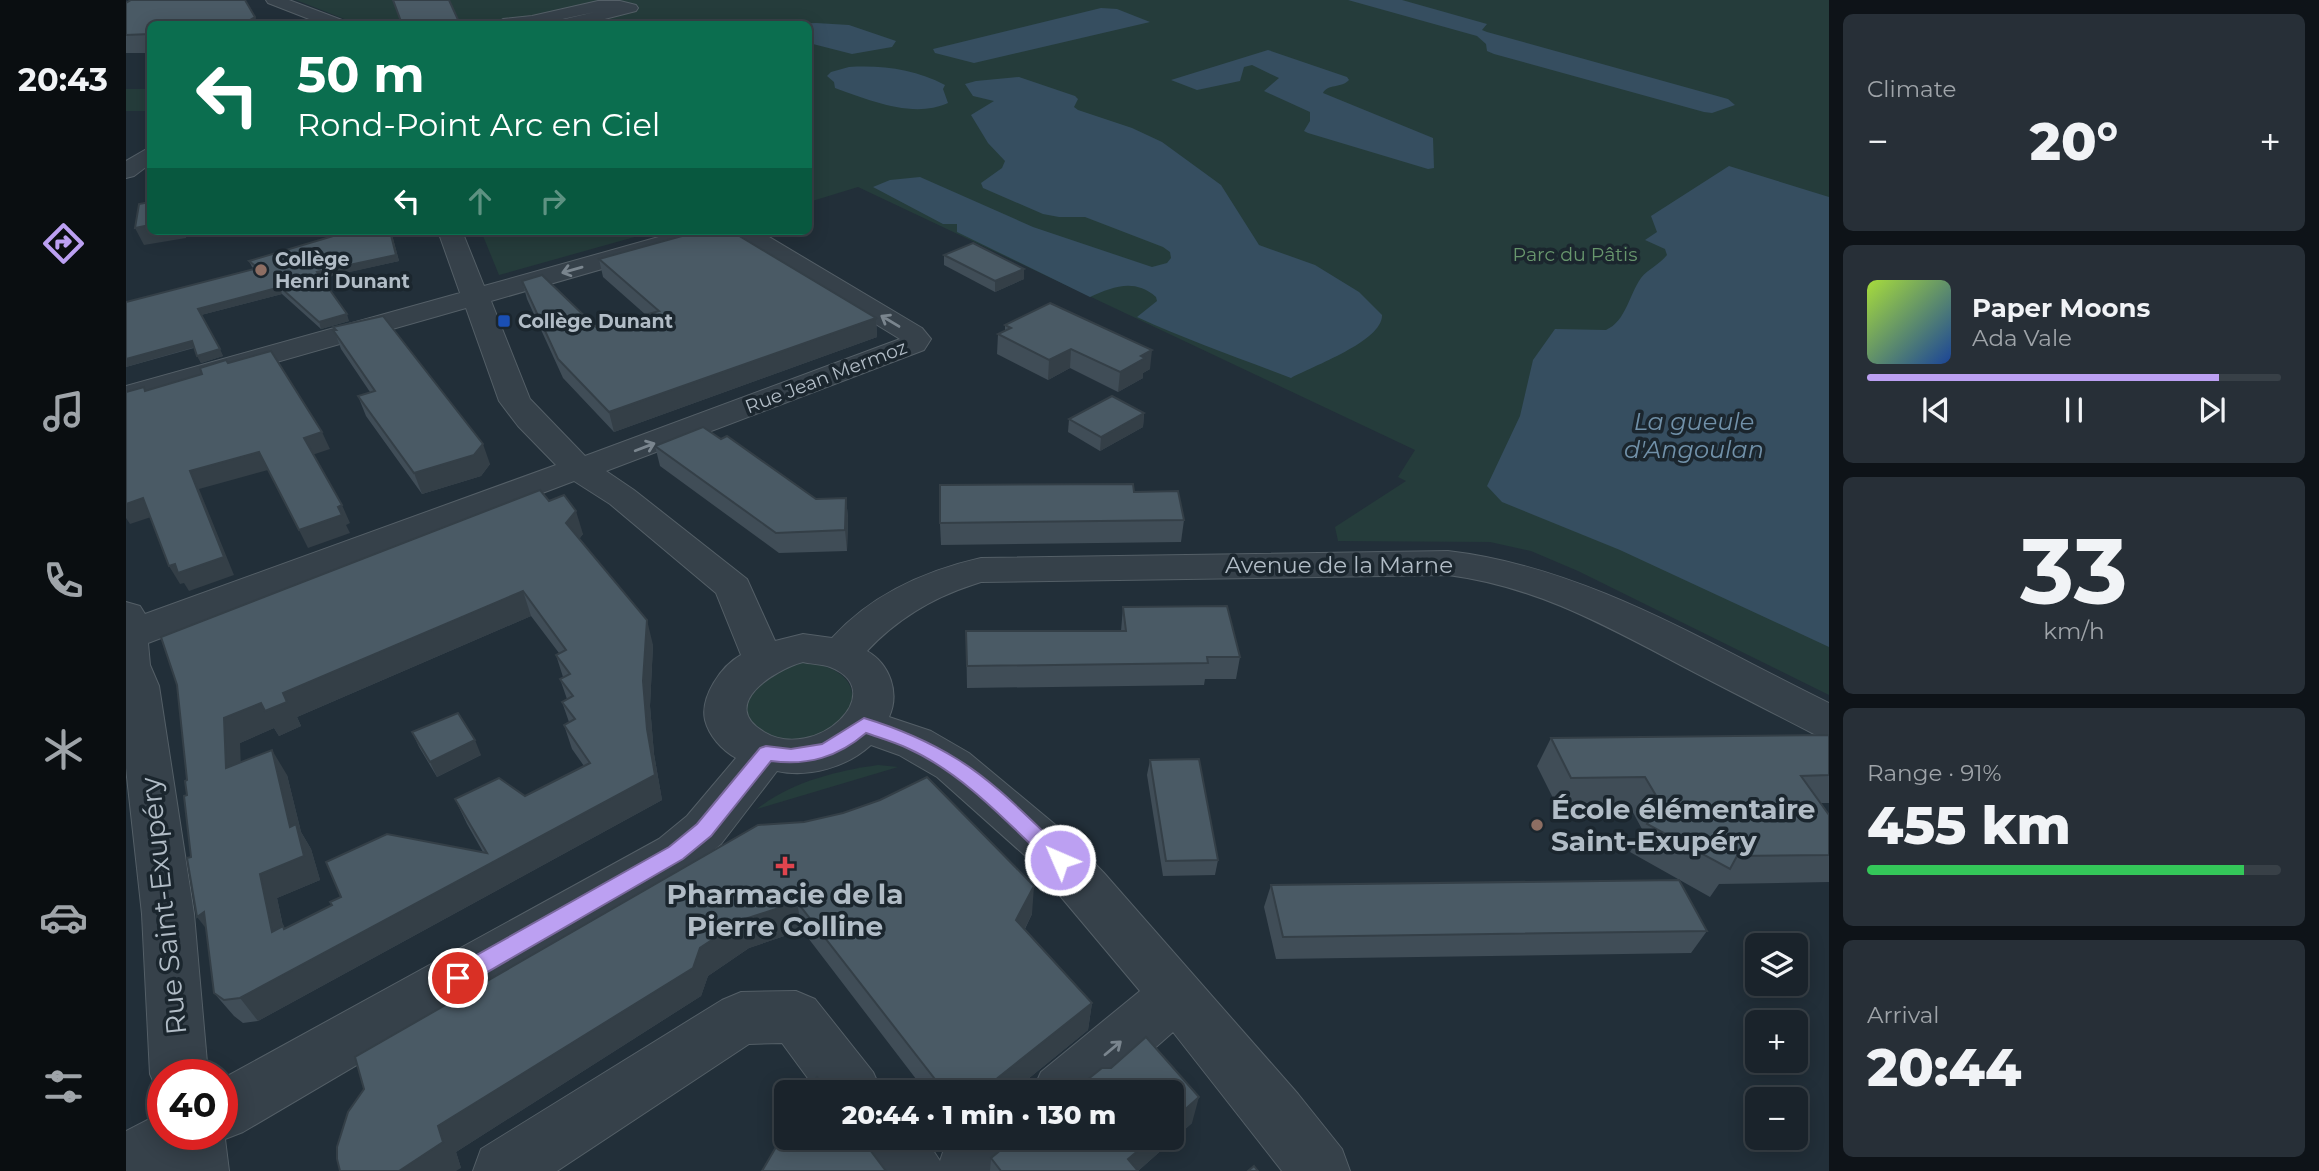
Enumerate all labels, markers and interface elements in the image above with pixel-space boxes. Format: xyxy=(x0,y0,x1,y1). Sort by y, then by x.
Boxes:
text: 50 m xyxy=(297,45,425,104)
icon: left xyxy=(182,49,273,140)
text: 20:43 xyxy=(18,60,108,99)
text: Climate xyxy=(1867,75,1956,103)
text: Rond-Point Arc en Ciel xyxy=(297,105,660,144)
text: 20° xyxy=(2030,110,2118,173)
text: − xyxy=(1867,118,1889,165)
text: + xyxy=(2259,118,2281,165)
icon: left xyxy=(388,182,426,220)
icon: ahead xyxy=(461,182,499,220)
icon: right xyxy=(534,182,572,220)
icon: directions xyxy=(39,219,88,268)
park label: Parc du Pâtis xyxy=(1513,243,1637,266)
place label: Collège Henri Dunant xyxy=(275,248,410,293)
marker: Collège Henri Dunant xyxy=(253,262,269,278)
one-way arrow xyxy=(561,264,583,277)
text: Paper Moons xyxy=(1972,292,2150,324)
place label: Collège Dunant xyxy=(518,310,673,333)
marker: Collège Dunant xyxy=(496,313,512,329)
one-way arrow xyxy=(881,313,901,327)
text: Ada Vale xyxy=(1972,324,2072,352)
street label: Rue Jean Mermoz xyxy=(742,336,910,418)
icon: music xyxy=(39,387,88,436)
icon: previous xyxy=(1917,391,1955,429)
icon: pause xyxy=(2055,391,2093,429)
icon: next xyxy=(2193,391,2231,429)
water label: La gueule d'Angoulan xyxy=(1624,407,1764,464)
one-way arrow xyxy=(633,440,655,452)
text: 33 xyxy=(2020,516,2128,627)
street label: Avenue de la Marne xyxy=(1225,551,1453,579)
icon: phone xyxy=(39,556,88,605)
text: km/h xyxy=(2043,617,2105,645)
icon: climate xyxy=(39,725,88,774)
text: Range · 91% xyxy=(1867,759,2002,787)
street label: Rue Saint-Exupéry xyxy=(132,775,193,1037)
place label: École élémentaire Saint-Exupéry xyxy=(1551,792,1816,858)
text: 455 km xyxy=(1867,794,2071,857)
marker: École élémentaire Saint-Exupéry xyxy=(1529,817,1545,833)
position arrow xyxy=(1023,823,1097,897)
marker: Pharmacie de la Pierre Colline xyxy=(777,858,793,874)
place label: Pharmacie de la Pierre Colline xyxy=(667,877,904,943)
icon: car xyxy=(39,893,88,942)
map controls xyxy=(1745,933,1808,1150)
button: layers xyxy=(1745,933,1808,996)
pin xyxy=(428,948,488,1008)
icon: arrive xyxy=(439,959,477,997)
text: Arrival xyxy=(1867,1001,1940,1029)
button: + xyxy=(1745,1010,1808,1073)
text: 20:44 xyxy=(1867,1036,2021,1099)
one-way arrow xyxy=(1104,1040,1122,1056)
speed limit sign: 40 xyxy=(147,1059,238,1150)
icon: filters xyxy=(39,1062,88,1111)
button: − xyxy=(1745,1087,1808,1150)
text: 20:44 · 1 min · 130 m xyxy=(842,1099,1116,1131)

